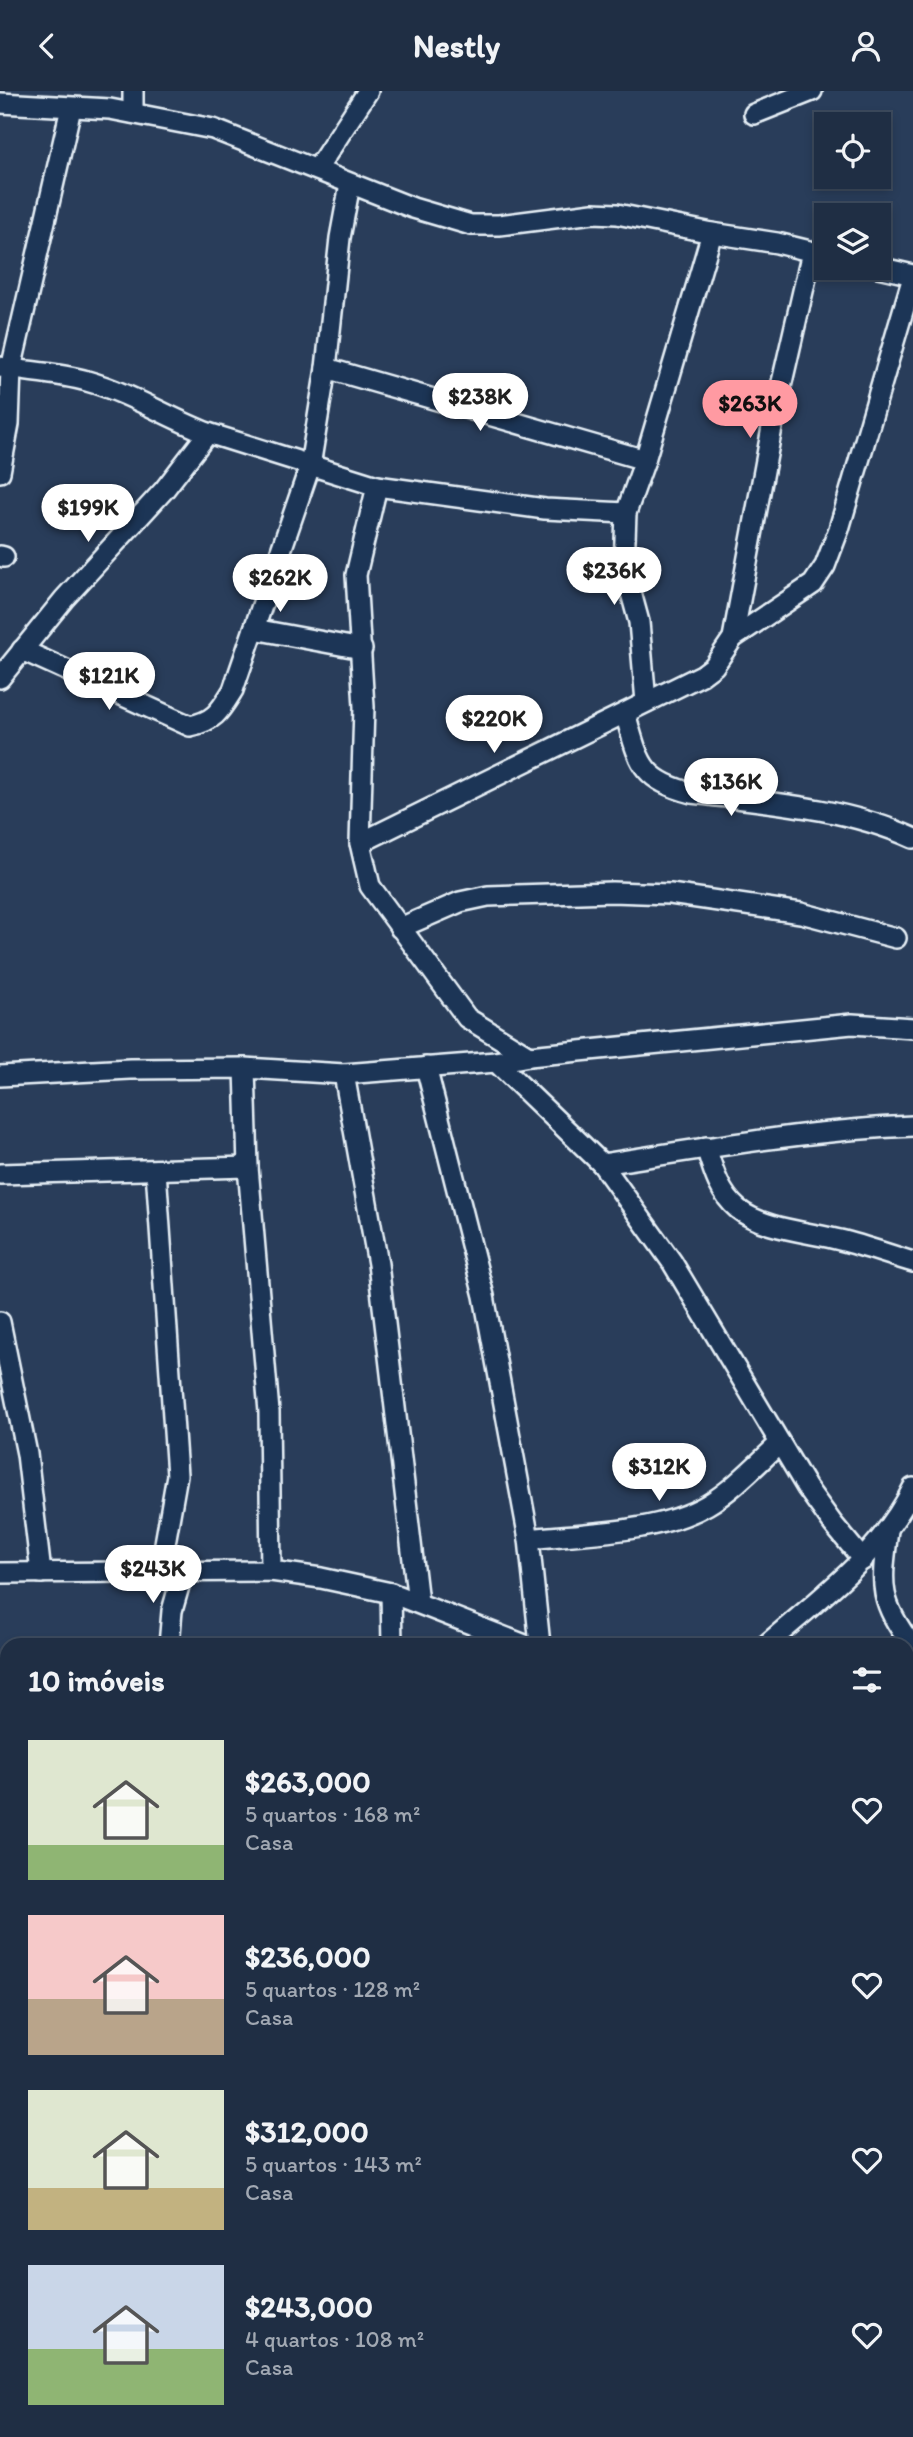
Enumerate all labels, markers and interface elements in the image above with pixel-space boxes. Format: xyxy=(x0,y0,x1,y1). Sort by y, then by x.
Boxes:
icon: back xyxy=(28,27,66,65)
text: Nestly xyxy=(413,27,500,65)
icon: person xyxy=(847,27,885,65)
map controls xyxy=(814,112,891,280)
button: locate xyxy=(814,112,891,189)
button: layers xyxy=(814,203,891,280)
pin: $238K xyxy=(431,373,529,433)
pin: $263K xyxy=(701,381,799,440)
text: $238K xyxy=(448,382,512,410)
text: $263K xyxy=(718,389,782,417)
pin: $199K xyxy=(39,484,137,544)
text: $199K xyxy=(57,493,119,521)
pin: $236K xyxy=(565,547,663,607)
pin: $262K xyxy=(231,554,329,614)
text: $236K xyxy=(582,556,646,584)
text: $262K xyxy=(249,563,311,591)
pin: $121K xyxy=(60,653,158,712)
text: $121K xyxy=(79,661,139,689)
pin: $220K xyxy=(445,695,543,755)
text: $220K xyxy=(462,704,526,732)
pin: $136K xyxy=(682,759,780,818)
text: $136K xyxy=(700,767,762,795)
pin: $312K xyxy=(610,1443,708,1503)
text: $312K xyxy=(628,1452,690,1480)
pin: $243K xyxy=(104,1545,202,1605)
text: $243K xyxy=(121,1554,185,1582)
icon: filters xyxy=(848,1661,886,1699)
text: 10 imóveis xyxy=(28,1662,165,1699)
text: $263,000 xyxy=(245,1763,371,1800)
icon: home xyxy=(84,1768,168,1852)
icon: heart xyxy=(848,1791,886,1829)
text: 5 quartos · 168 m² xyxy=(245,1800,420,1828)
text: Casa xyxy=(245,1828,293,1856)
text: $236,000 xyxy=(245,1938,371,1975)
icon: home xyxy=(84,1943,168,2027)
icon: heart xyxy=(848,1966,886,2004)
text: 5 quartos · 128 m² xyxy=(245,1975,420,2003)
text: Casa xyxy=(245,2003,293,2031)
text: $312,000 xyxy=(245,2113,369,2150)
icon: home xyxy=(84,2118,168,2202)
icon: heart xyxy=(848,2141,886,2179)
text: 5 quartos · 143 m² xyxy=(245,2150,422,2178)
text: Casa xyxy=(245,2178,293,2206)
text: $243,000 xyxy=(245,2288,373,2325)
icon: home xyxy=(84,2293,168,2377)
icon: heart xyxy=(848,2316,886,2354)
text: 4 quartos · 108 m² xyxy=(245,2325,424,2353)
text: Casa xyxy=(245,2353,293,2381)

